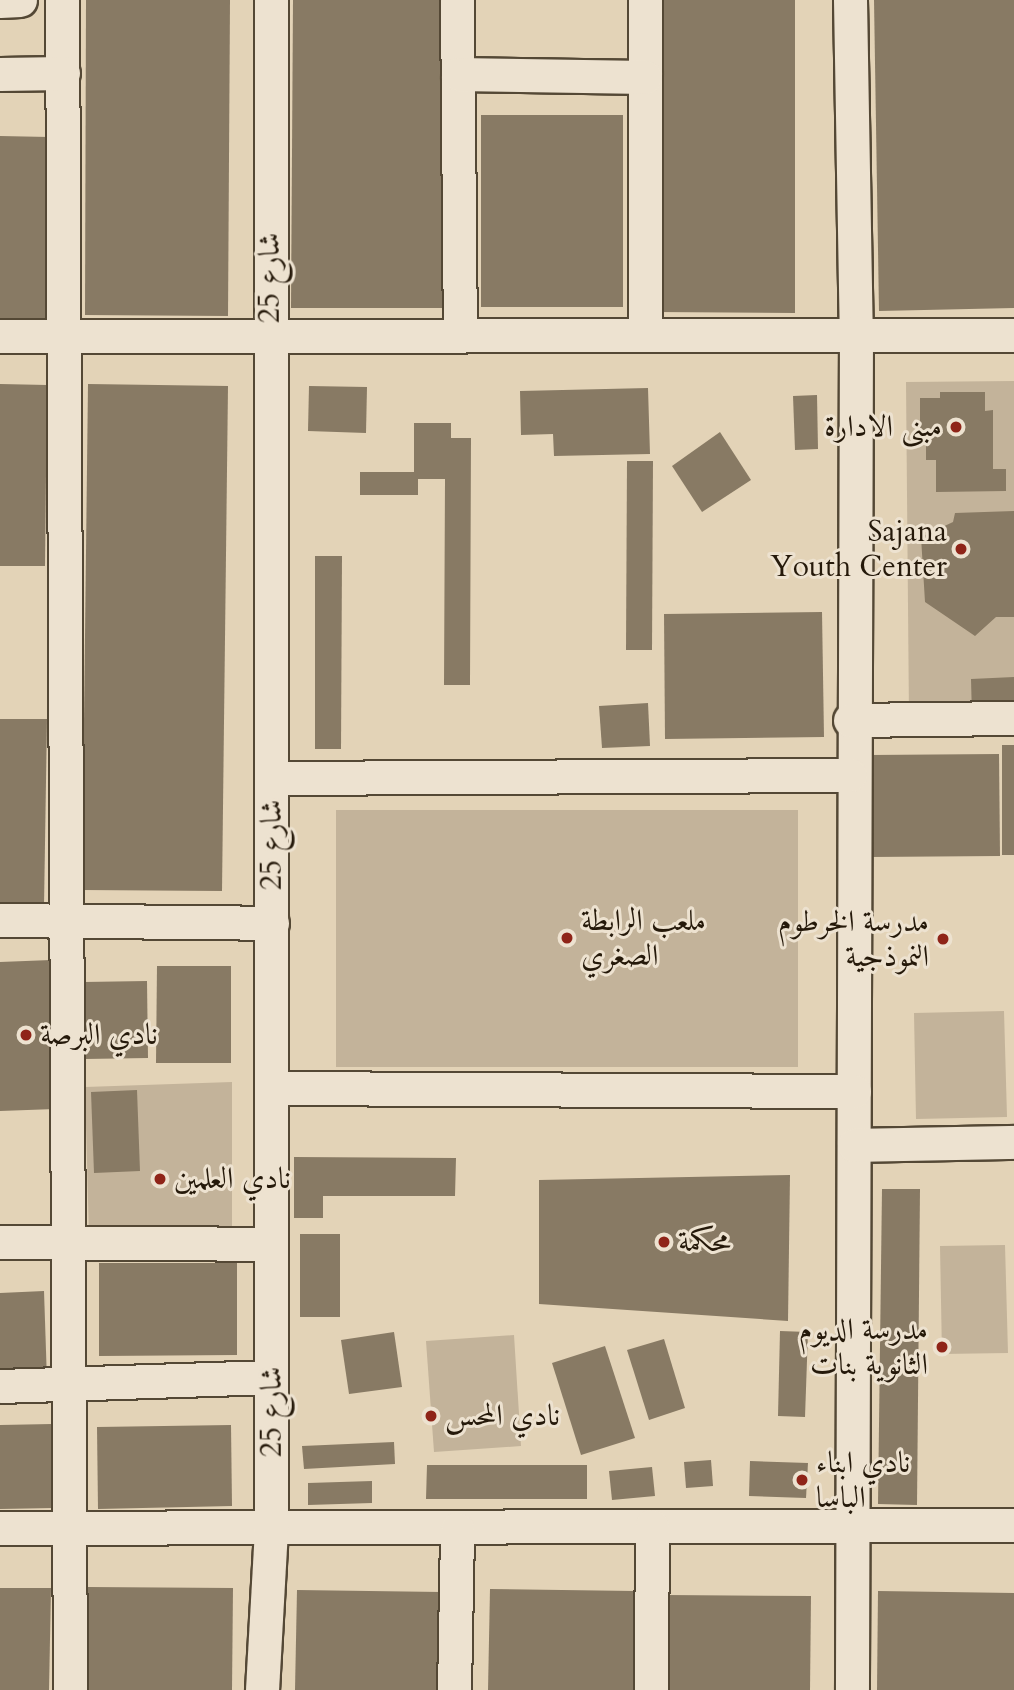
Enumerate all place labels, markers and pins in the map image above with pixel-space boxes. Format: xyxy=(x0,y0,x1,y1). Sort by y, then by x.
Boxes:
place label: مبنى الادارة xyxy=(824,409,942,445)
marker: مبنى الادارة xyxy=(948,419,964,435)
place label: Sajana Youth Center xyxy=(770,514,947,584)
marker: Sajana Youth Center xyxy=(953,541,969,557)
place label: ملعب الرابطة الصغري xyxy=(581,903,706,974)
place label: مدرسة الخرطوم النموذجية xyxy=(778,904,929,974)
marker: ملعب الرابطة الصغري xyxy=(559,930,575,946)
marker: مدرسة الخرطوم النموذجية xyxy=(935,931,951,947)
place label: نادي البرصة xyxy=(40,1017,158,1053)
marker: نادي البرصة xyxy=(18,1027,34,1043)
place label: نادي العلمين xyxy=(174,1161,291,1197)
marker: نادي العلمين xyxy=(152,1171,168,1187)
place label: محكمة xyxy=(678,1224,731,1260)
marker: محكمة xyxy=(656,1234,672,1250)
place label: مدرسة الديوم الثانوية بنات xyxy=(799,1312,928,1382)
marker: مدرسة الديوم الثانوية بنات xyxy=(934,1339,950,1355)
place label: نادي المحس xyxy=(445,1398,560,1434)
marker: نادي المحس xyxy=(423,1408,439,1424)
place label: نادي ابناء الباسا xyxy=(816,1445,910,1516)
marker: نادي ابناء الباسا xyxy=(794,1472,810,1488)

